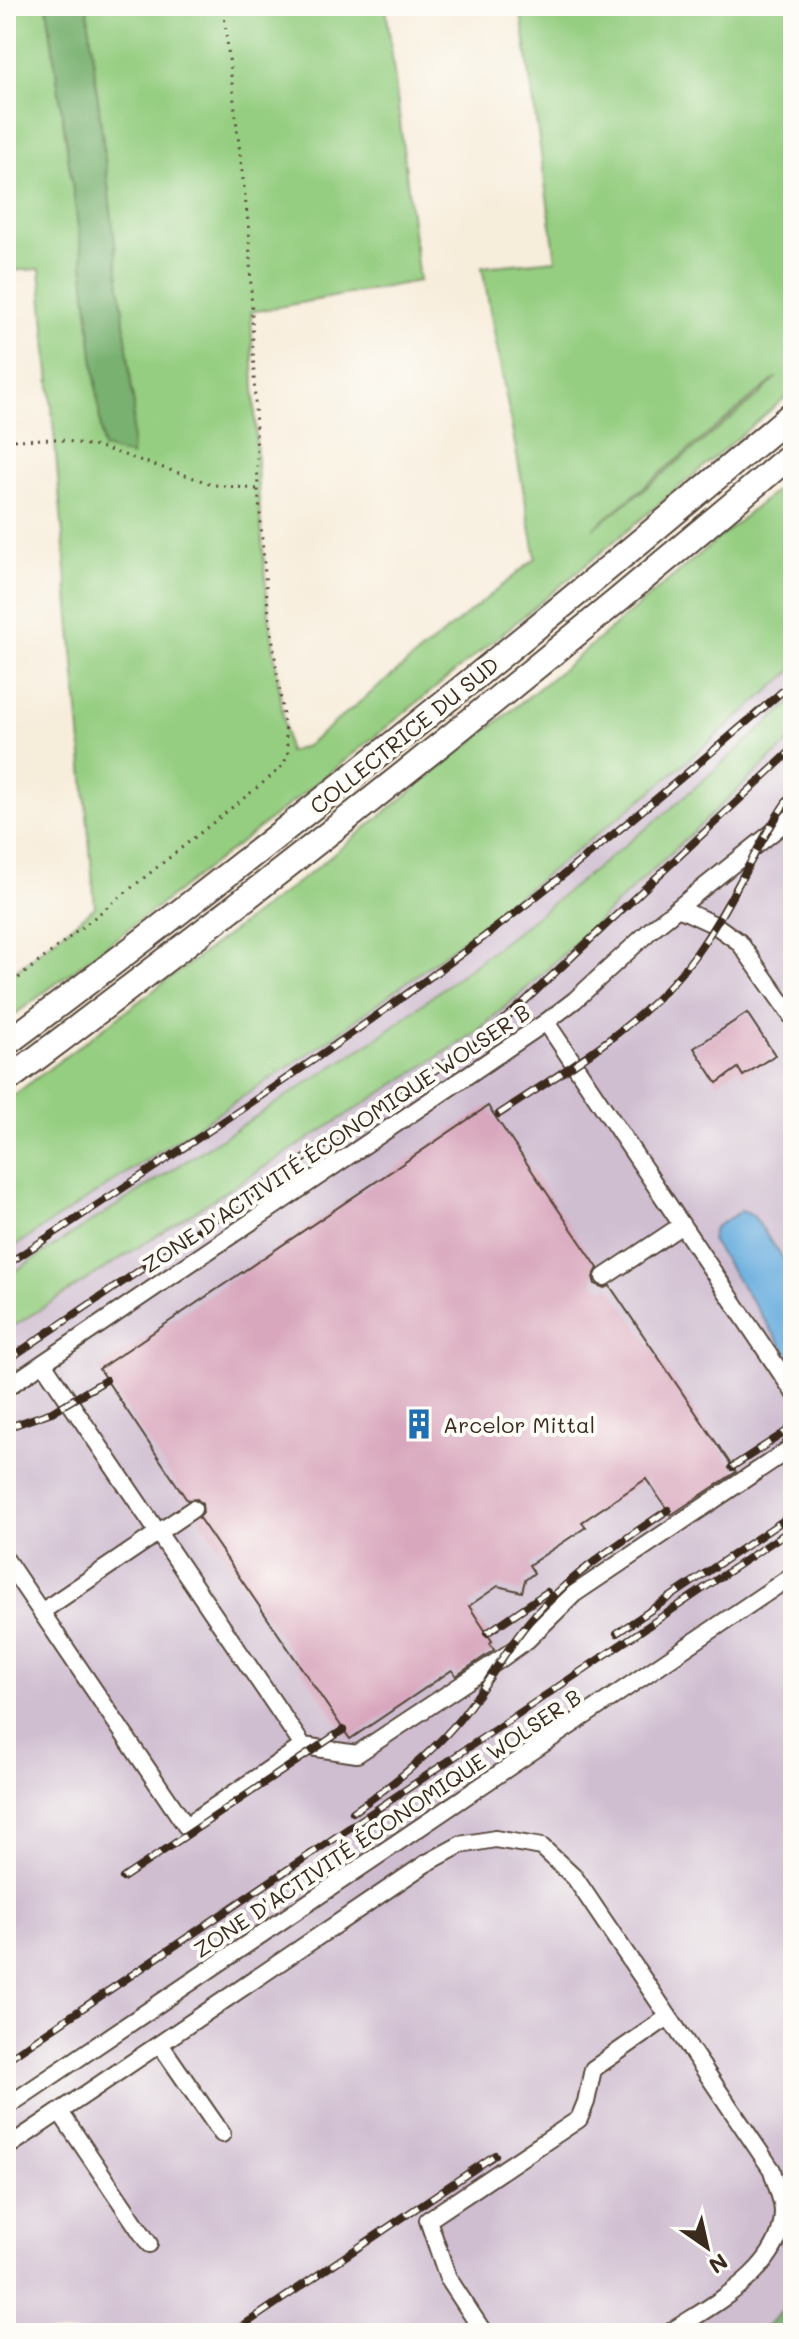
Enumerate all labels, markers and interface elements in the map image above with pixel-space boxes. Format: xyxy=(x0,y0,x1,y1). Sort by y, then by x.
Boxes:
street label: COLLECTRICE DU SUD xyxy=(304,650,504,820)
street label: ZONE D'ACTIVITÉ ÉCONOMIQUE WOLSER B xyxy=(137,997,535,1279)
building icon: Arcelor Mittal xyxy=(402,1407,436,1441)
place label: Arcelor Mittal xyxy=(443,1410,595,1439)
street label: ZONE D'ACTIVITÉ ÉCONOMIQUE WOLSER B xyxy=(188,1682,586,1964)
north arrow xyxy=(667,2207,747,2287)
text: N xyxy=(703,2247,733,2281)

